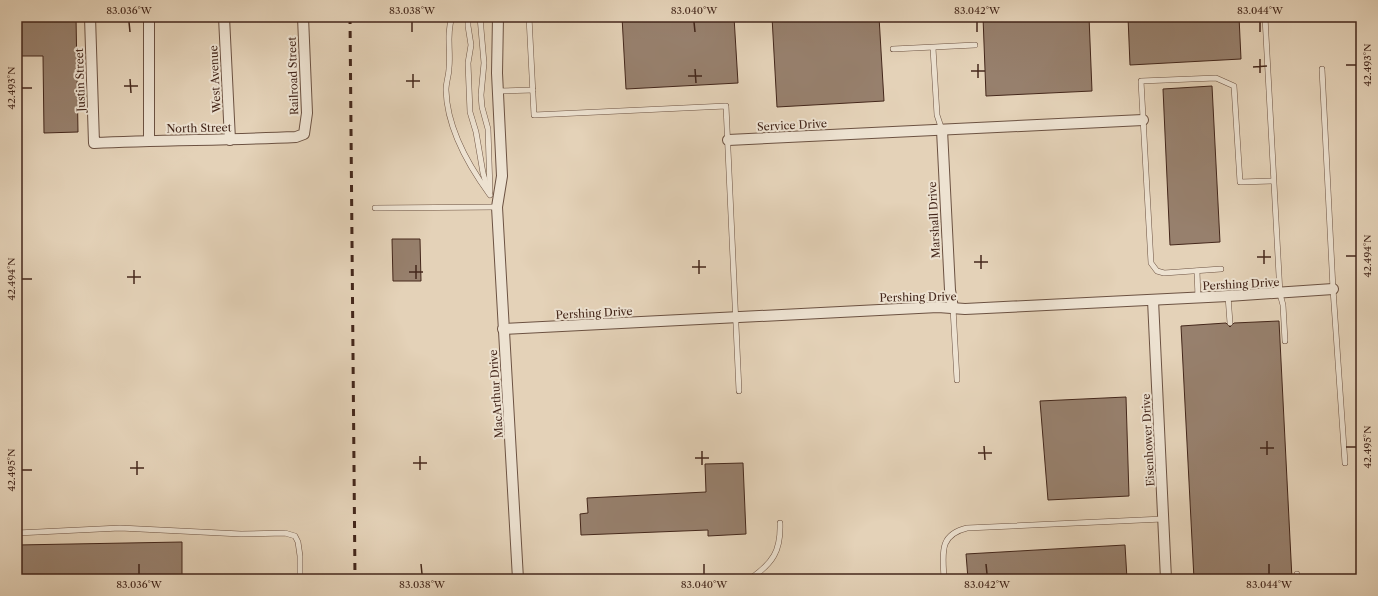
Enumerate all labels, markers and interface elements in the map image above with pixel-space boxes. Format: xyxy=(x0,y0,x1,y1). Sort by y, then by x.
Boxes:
text: 83.036°W xyxy=(106,4,153,17)
text: 83.038°W xyxy=(389,4,436,17)
text: 83.040°W xyxy=(671,4,718,17)
text: 83.042°W xyxy=(954,4,1001,17)
text: 83.044°W xyxy=(1237,4,1284,17)
street label: Railroad Street xyxy=(285,37,301,115)
text: 42.493°N xyxy=(1361,44,1374,86)
street label: West Avenue xyxy=(206,45,224,114)
street label: Justin Street xyxy=(72,48,88,114)
text: 42.493°N xyxy=(5,67,18,109)
street label: Service Drive xyxy=(757,116,827,134)
street label: North Street xyxy=(166,120,232,136)
street label: Marshall Drive xyxy=(925,181,943,259)
text: 42.494°N xyxy=(1361,234,1374,278)
text: 42.494°N xyxy=(5,257,18,301)
street label: Pershing Drive xyxy=(1202,275,1280,293)
street label: Pershing Drive xyxy=(879,289,957,305)
street label: Pershing Drive xyxy=(555,304,633,322)
street label: MacArthur Drive xyxy=(486,349,506,439)
street label: Eisenhower Drive xyxy=(1139,393,1157,487)
text: 42.495°N xyxy=(1361,426,1374,468)
text: 42.495°N xyxy=(5,449,18,491)
text: 83.036°W xyxy=(116,578,163,591)
text: 83.038°W xyxy=(399,578,446,591)
text: 83.040°W xyxy=(681,578,728,591)
text: 83.042°W xyxy=(964,578,1011,591)
text: 83.044°W xyxy=(1246,578,1293,591)

